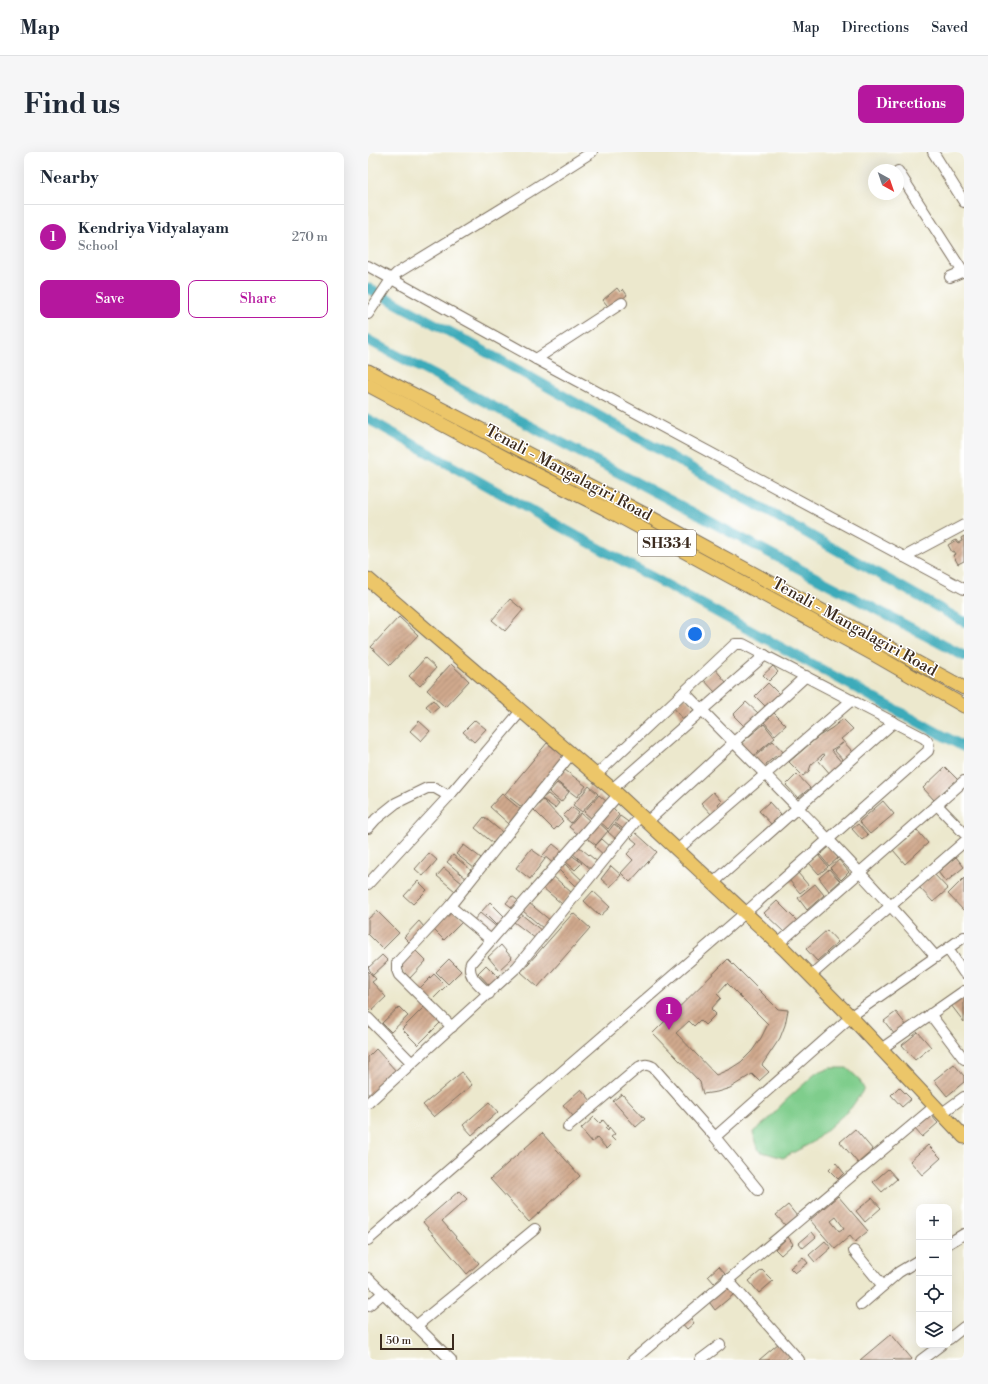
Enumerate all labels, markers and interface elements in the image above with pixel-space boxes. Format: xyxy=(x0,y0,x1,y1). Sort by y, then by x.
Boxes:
text: Map xyxy=(20,16,60,40)
text: Map xyxy=(792,19,820,37)
text: Directions xyxy=(842,19,909,37)
text: Saved xyxy=(931,19,968,37)
button: Directions xyxy=(858,85,964,123)
text: Find us xyxy=(24,87,120,122)
north arrow xyxy=(868,164,904,200)
text: Nearby xyxy=(40,167,99,189)
text: Kendriya Vidyalayam xyxy=(78,219,229,238)
text: 1 xyxy=(50,229,56,245)
text: 270 m xyxy=(292,229,328,245)
text: School xyxy=(78,238,118,254)
button: Save xyxy=(40,280,180,318)
button: Share xyxy=(188,280,328,318)
street label: Tenali - Mangalagiri Road xyxy=(482,420,655,525)
road number: SH334 xyxy=(638,530,696,556)
street label: Tenali - Mangalagiri Road xyxy=(768,573,941,681)
your location xyxy=(685,624,705,644)
pin: 1 xyxy=(656,997,682,1030)
map controls xyxy=(916,1204,952,1348)
button: + xyxy=(916,1204,952,1240)
button: − xyxy=(916,1240,952,1276)
button: locate xyxy=(916,1276,952,1312)
button: layers xyxy=(916,1312,952,1348)
scale bar xyxy=(380,1332,454,1351)
text: 50 m xyxy=(386,1334,411,1348)

